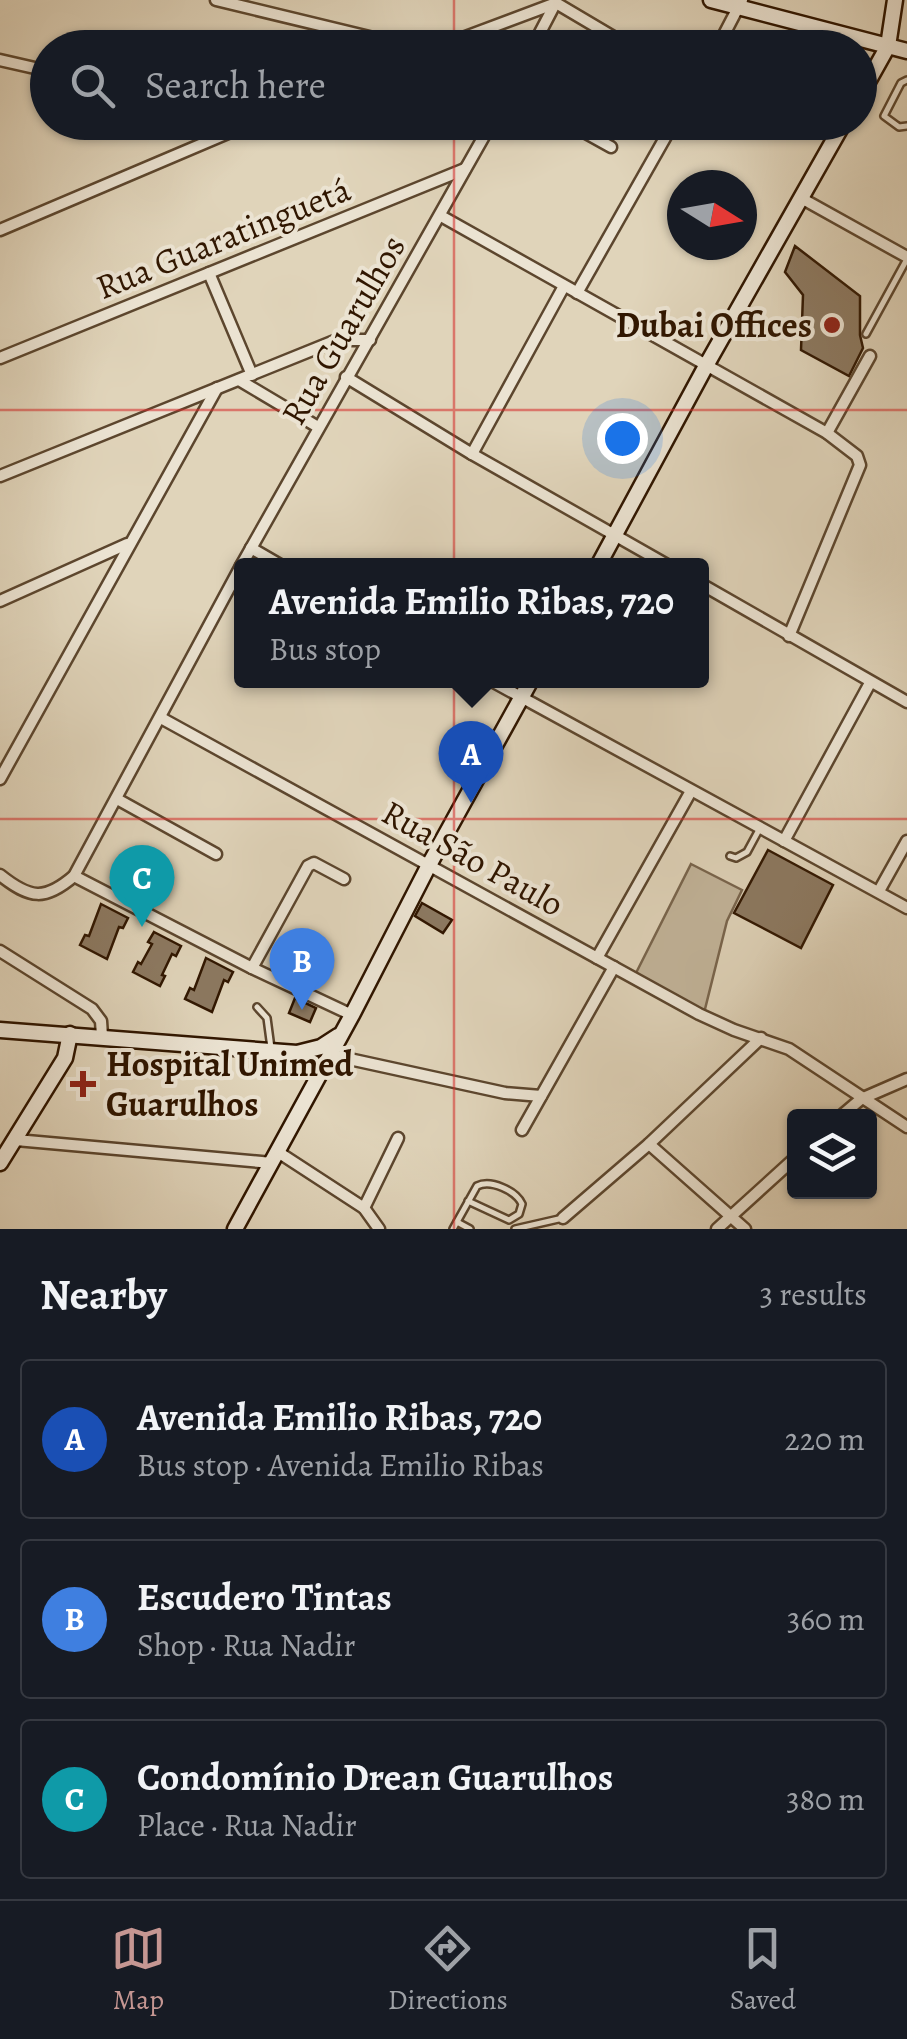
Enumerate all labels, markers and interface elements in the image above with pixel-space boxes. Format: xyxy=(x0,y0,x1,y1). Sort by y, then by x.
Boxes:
search box xyxy=(30,30,877,140)
icon: search xyxy=(65,58,120,113)
text: Search here xyxy=(145,59,326,111)
street label: Rua Guaratinguetá xyxy=(89,165,358,311)
north arrow xyxy=(667,170,757,260)
street label: Rua Guarulhos xyxy=(269,226,417,434)
place label: Dubai Offices xyxy=(616,301,812,349)
marker: Dubai Offices xyxy=(821,314,843,336)
your location xyxy=(597,413,648,464)
popup xyxy=(234,558,709,688)
text: Avenida Emilio Ribas, 720 xyxy=(269,575,674,627)
text: Bus stop xyxy=(269,627,381,671)
pin: A xyxy=(438,720,504,803)
street label: Rua São Paulo xyxy=(374,788,572,928)
pin: C xyxy=(110,844,174,927)
pin: B xyxy=(270,928,334,1010)
place label: Hospital Unimed Guarulhos xyxy=(106,1040,353,1128)
marker: Hospital Unimed Guarulhos xyxy=(70,1071,96,1097)
map controls xyxy=(787,1109,877,1199)
button: layers xyxy=(787,1109,877,1199)
text: Nearby xyxy=(40,1266,167,1323)
text: 3 results xyxy=(760,1272,867,1316)
text: Avenida Emilio Ribas, 720 xyxy=(137,1391,542,1443)
text: A xyxy=(64,1417,85,1461)
text: 220 m xyxy=(785,1417,865,1461)
text: Bus stop · Avenida Emilio Ribas xyxy=(137,1443,544,1487)
text: Escudero Tintas xyxy=(137,1571,392,1623)
text: B xyxy=(64,1597,85,1641)
text: 360 m xyxy=(787,1597,865,1641)
text: Shop · Rua Nadir xyxy=(137,1623,355,1667)
text: Condomínio Drean Guarulhos xyxy=(137,1751,613,1803)
text: C xyxy=(65,1777,84,1821)
text: 380 m xyxy=(786,1777,865,1821)
text: Place · Rua Nadir xyxy=(137,1803,357,1847)
tab: Map xyxy=(111,1921,166,2019)
tab: Directions xyxy=(388,1921,508,2019)
tab: Saved xyxy=(730,1921,796,2019)

